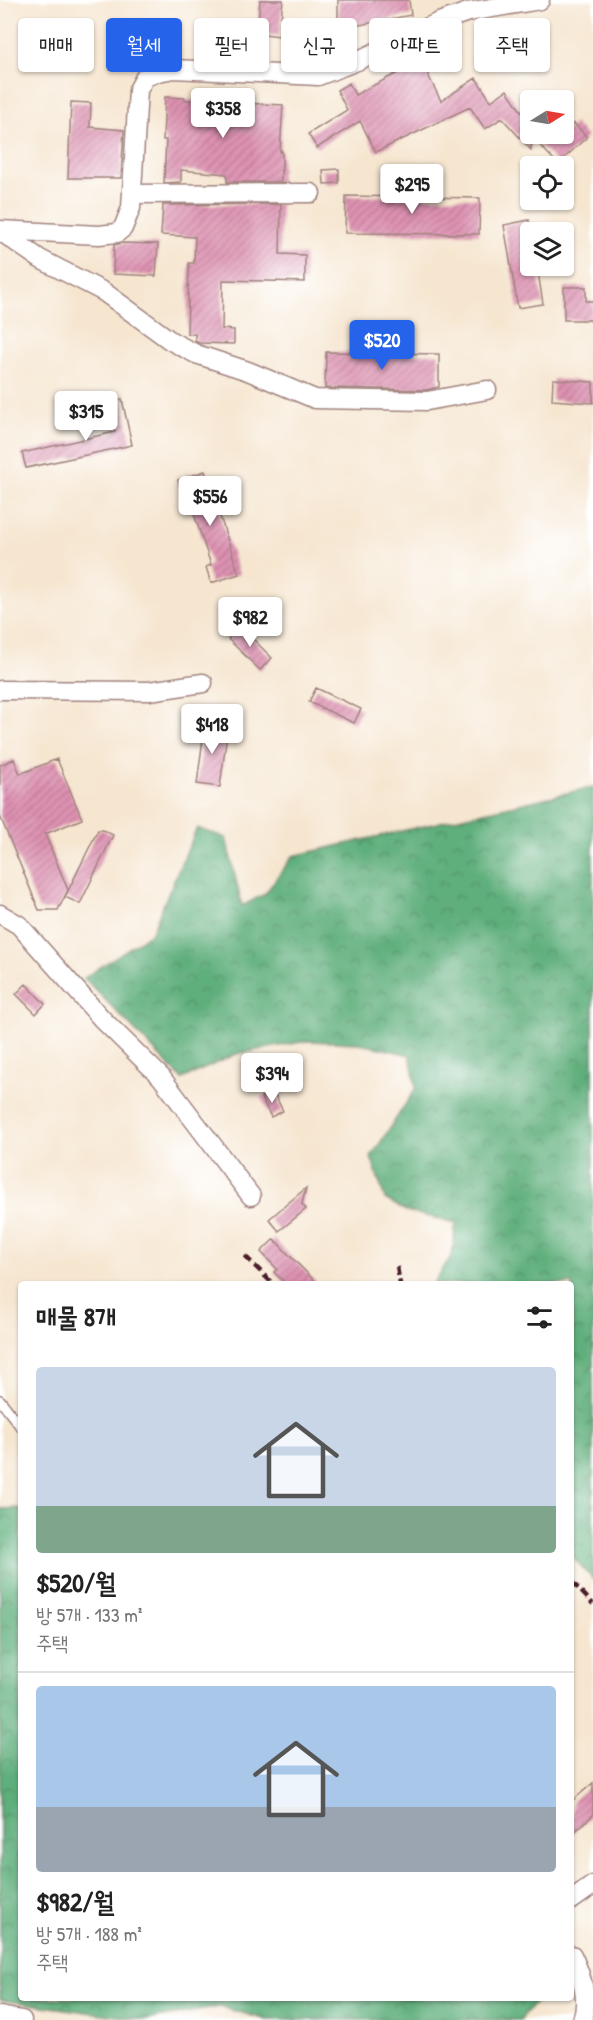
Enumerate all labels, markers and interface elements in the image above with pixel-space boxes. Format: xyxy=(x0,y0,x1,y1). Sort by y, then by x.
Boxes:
chip: 매매 xyxy=(18,18,94,72)
chip: 월세 xyxy=(106,18,182,72)
chip: 필터 xyxy=(194,18,269,72)
chip: 신규 xyxy=(281,18,357,72)
chip: 아파트 xyxy=(369,18,462,72)
chip: 주택 xyxy=(474,18,550,72)
pin: $358 xyxy=(187,88,259,139)
north arrow xyxy=(520,90,574,144)
map controls xyxy=(520,90,574,276)
text: $358 xyxy=(205,94,241,121)
button: locate xyxy=(520,156,574,210)
pin: $295 xyxy=(376,164,448,215)
text: $295 xyxy=(394,170,430,197)
button: layers xyxy=(520,222,574,276)
pin: $520 xyxy=(346,320,418,371)
text: $520 xyxy=(364,326,400,353)
pin: $315 xyxy=(50,391,122,442)
text: $315 xyxy=(69,397,103,424)
pin: $556 xyxy=(174,476,246,527)
text: $556 xyxy=(192,482,228,509)
pin: $982 xyxy=(214,597,286,648)
text: $982 xyxy=(232,603,268,630)
pin: $418 xyxy=(176,704,248,755)
text: $418 xyxy=(195,710,229,737)
pin: $394 xyxy=(236,1053,308,1104)
text: $394 xyxy=(255,1059,289,1086)
text: 매물 8개 xyxy=(36,1299,116,1334)
icon: filters xyxy=(523,1301,556,1334)
icon: home xyxy=(242,1406,350,1514)
text: $520/월 xyxy=(36,1565,116,1600)
text: 방 5개 · 133 m² xyxy=(36,1601,142,1628)
text: 주택 xyxy=(36,1629,68,1656)
icon: home xyxy=(242,1725,350,1833)
text: $982/월 xyxy=(36,1884,114,1919)
text: 방 5개 · 188 m² xyxy=(36,1920,142,1947)
text: 주택 xyxy=(36,1948,68,1975)

